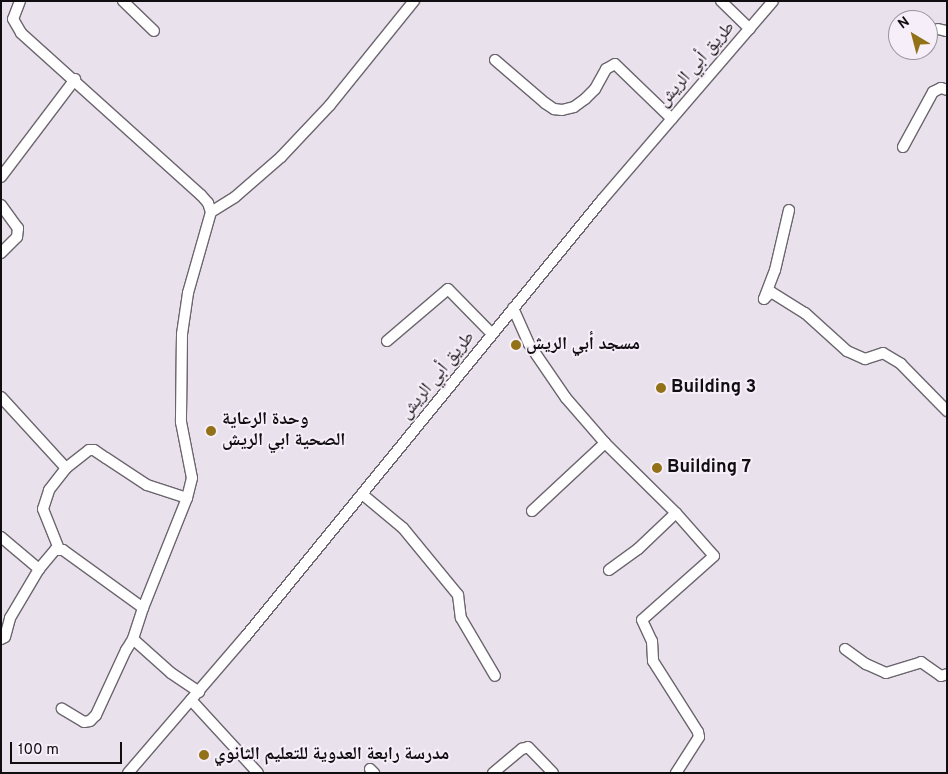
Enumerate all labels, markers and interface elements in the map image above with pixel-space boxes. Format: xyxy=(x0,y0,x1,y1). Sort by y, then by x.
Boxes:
north arrow xyxy=(888,10,938,60)
text: N xyxy=(895,14,913,33)
street label: طريق أبي الريش xyxy=(654,18,740,112)
street label: طريق أبي الريش xyxy=(396,328,480,424)
place label: مسجد أبي الريش xyxy=(526,334,640,356)
marker: مسجد أبي الريش xyxy=(510,339,522,351)
place label: Building 3 xyxy=(671,377,756,399)
marker: Building 3 xyxy=(655,382,667,394)
place label: وحدة الرعاية الصحية ابي الريش xyxy=(222,410,345,452)
marker: وحدة الرعاية الصحية ابي الريش xyxy=(204,424,218,438)
place label: Building 7 xyxy=(667,457,751,479)
marker: Building 7 xyxy=(651,462,663,474)
scale bar xyxy=(12,732,125,764)
text: 100 m xyxy=(18,741,59,760)
place label: مدرسة رابعة العدوية للتعليم الثانوي xyxy=(214,744,449,766)
marker: مدرسة رابعة العدوية للتعليم الثانوي xyxy=(198,749,210,761)

